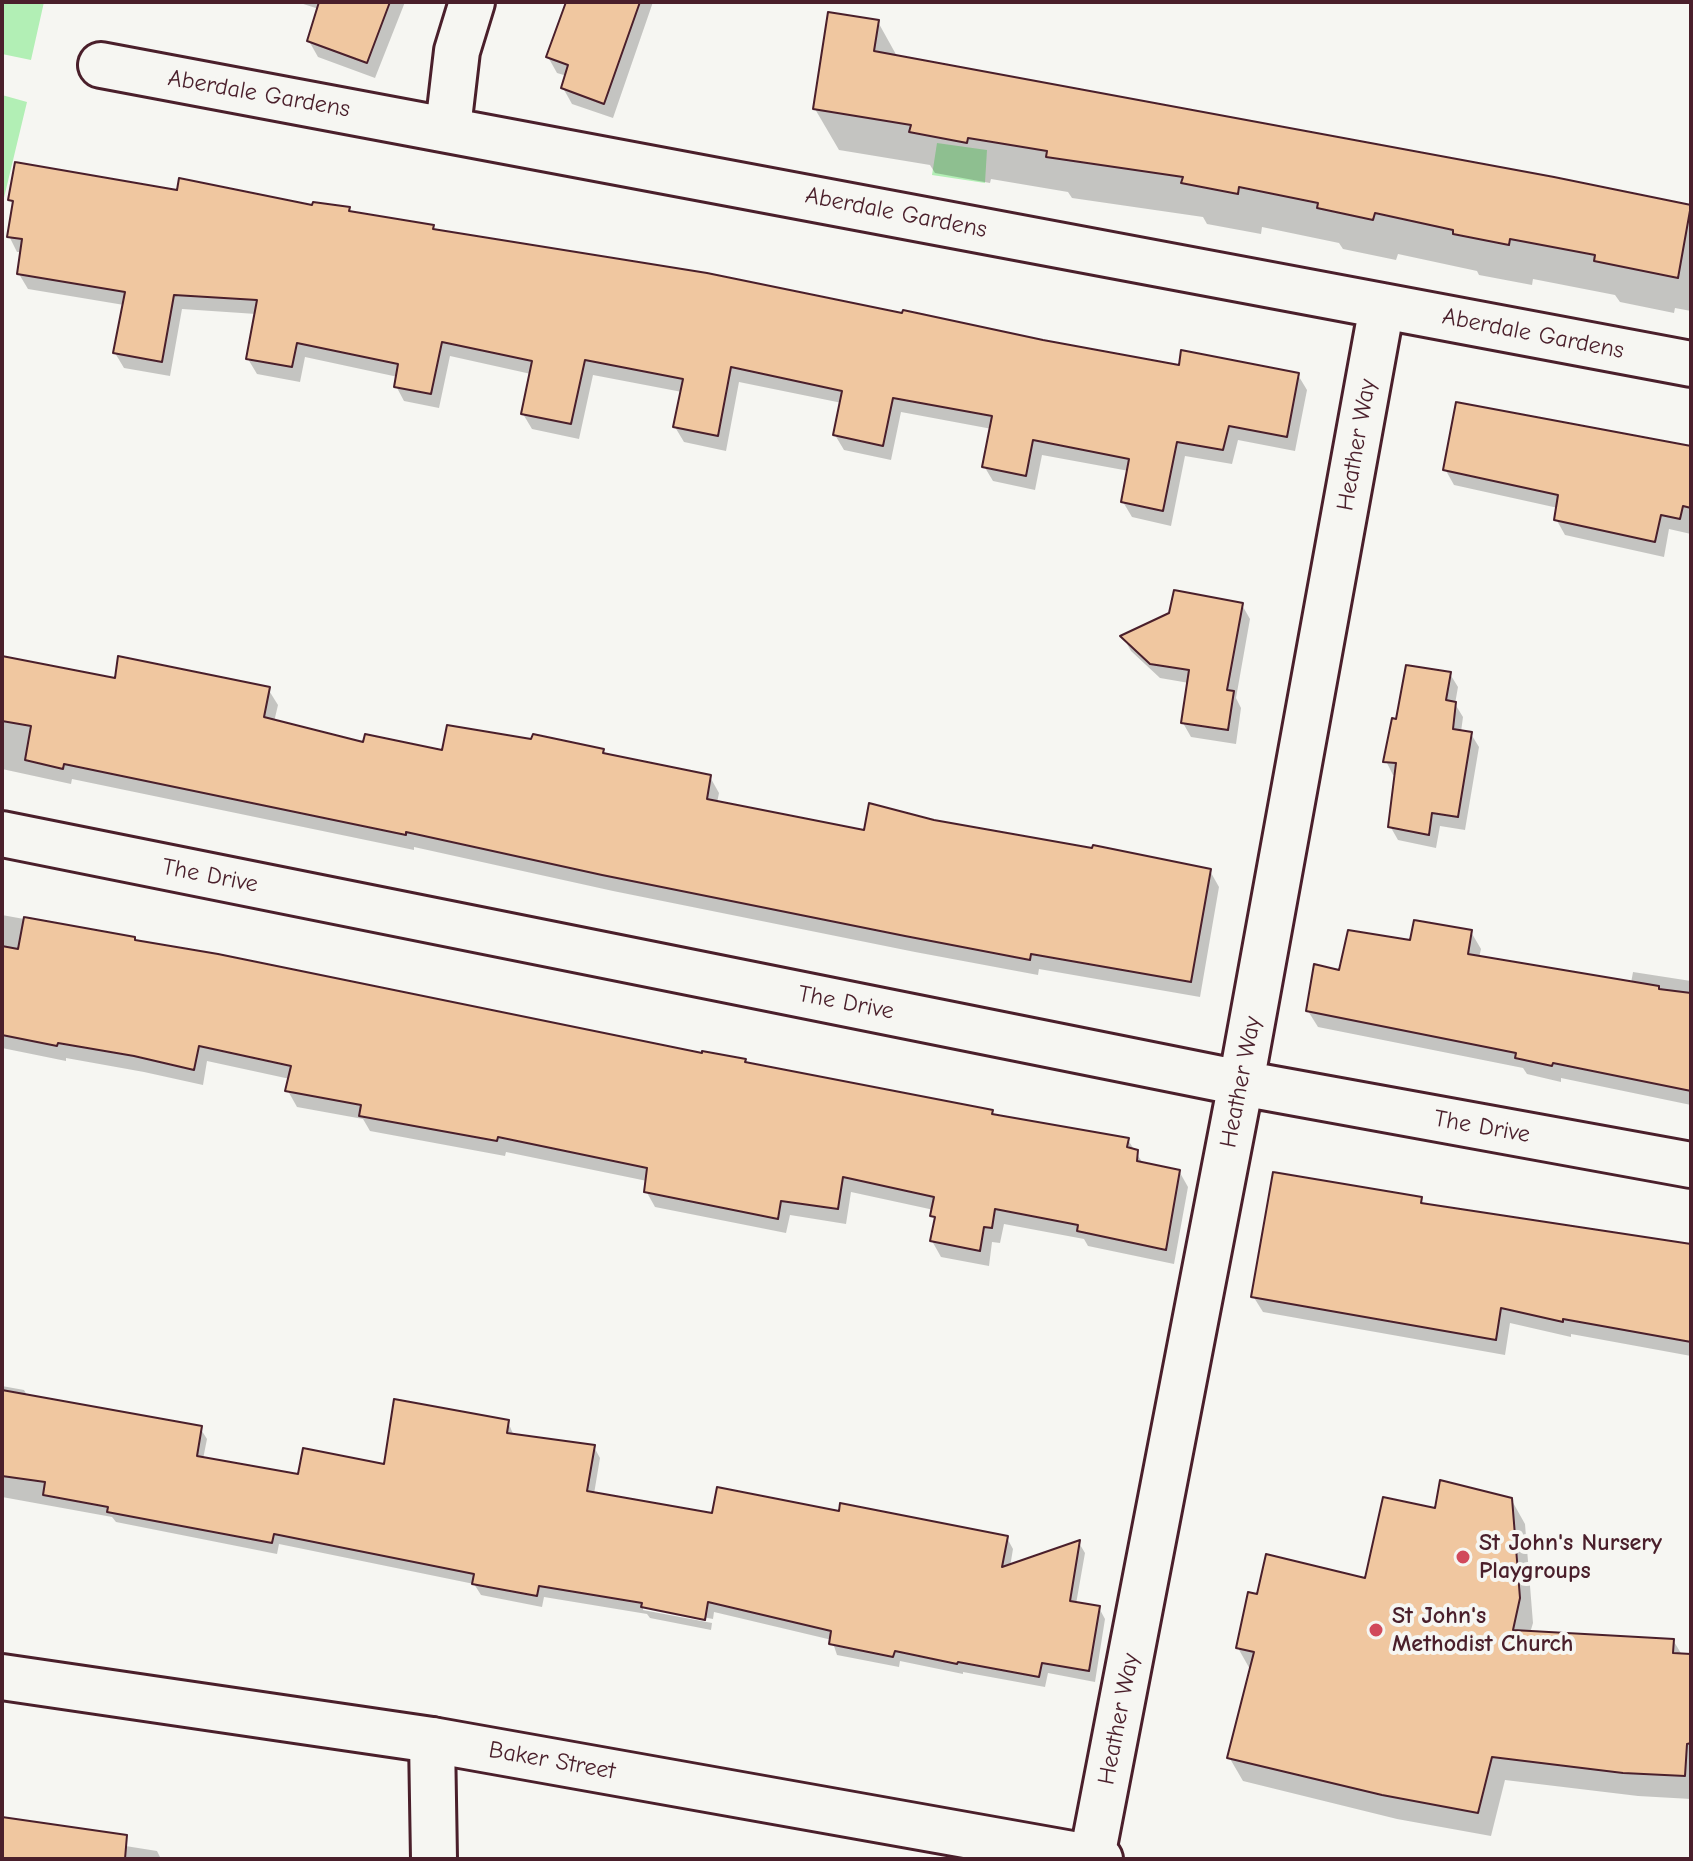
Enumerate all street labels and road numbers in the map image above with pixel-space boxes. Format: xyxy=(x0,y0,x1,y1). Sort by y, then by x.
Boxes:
street label: Aberdale Gardens xyxy=(166,64,352,124)
street label: Aberdale Gardens xyxy=(803,181,989,245)
street label: Aberdale Gardens xyxy=(1440,302,1626,366)
street label: Heather Way xyxy=(1331,377,1383,513)
street label: The Drive xyxy=(160,853,260,899)
street label: The Drive xyxy=(796,980,896,1026)
street label: Heather Way xyxy=(1214,1014,1268,1150)
street label: The Drive xyxy=(1432,1104,1532,1150)
street label: Heather Way xyxy=(1092,1651,1146,1787)
street label: Baker Street xyxy=(486,1736,618,1786)

